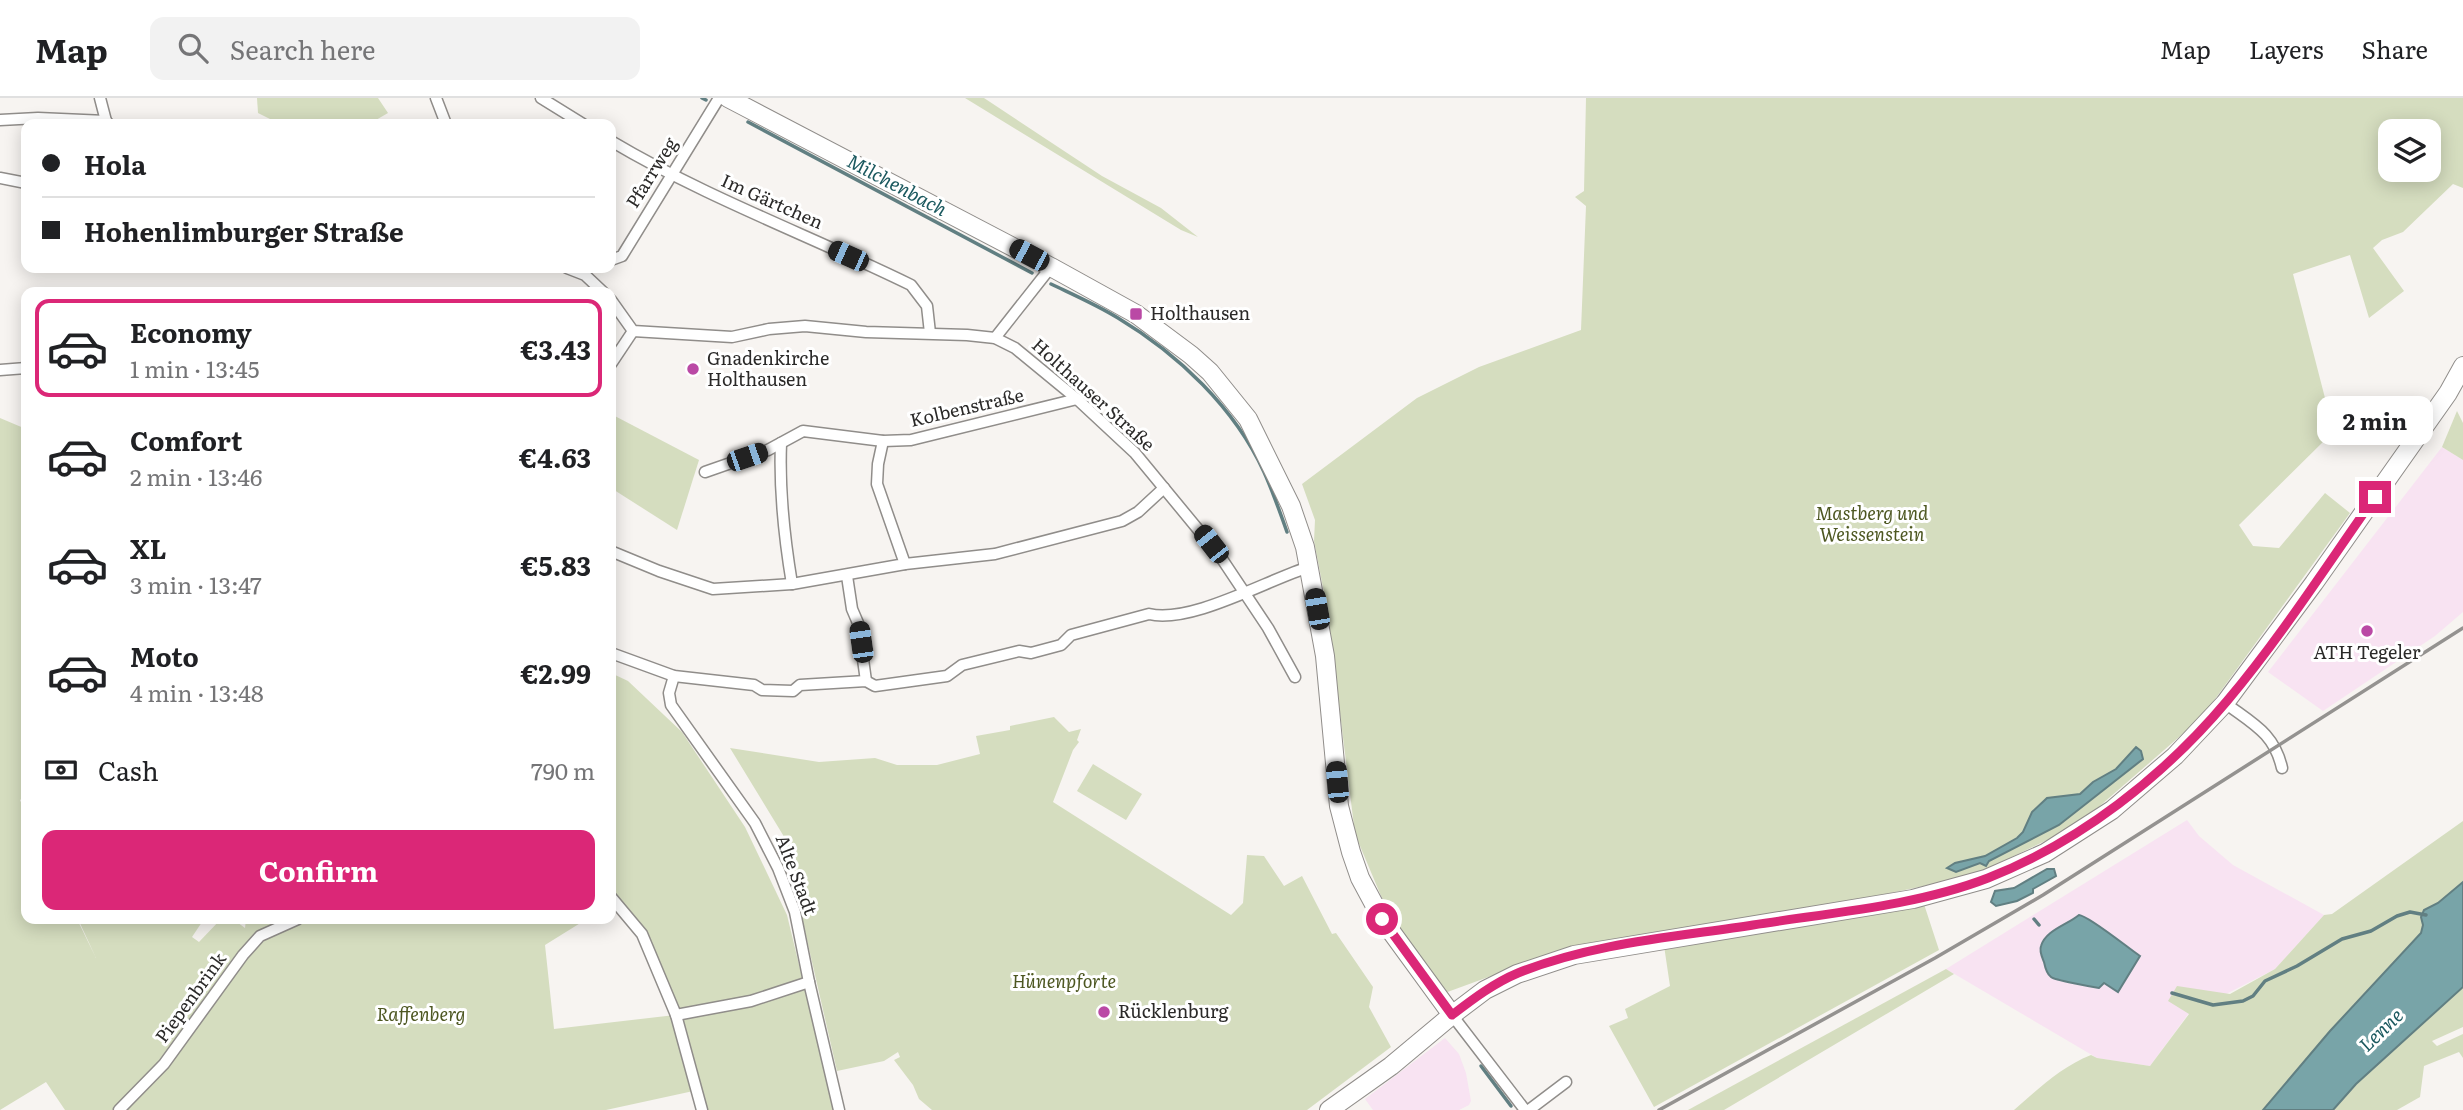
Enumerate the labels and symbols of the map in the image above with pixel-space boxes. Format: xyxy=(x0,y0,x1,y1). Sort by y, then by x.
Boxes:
street label: Pfarrweg xyxy=(618,131,684,213)
water label: Milchenbach xyxy=(843,146,952,222)
street label: Im Gärtchen xyxy=(717,166,828,235)
car xyxy=(1006,236,1053,274)
car xyxy=(825,238,872,274)
place label: Holthausen xyxy=(1150,299,1250,326)
marker: Holthausen xyxy=(1128,306,1144,322)
street label: Holthauser Straße xyxy=(1026,331,1162,457)
place label: Gnadenkirche Holthausen xyxy=(707,344,829,392)
marker: Gnadenkirche Holthausen xyxy=(685,361,701,377)
street label: Kolbenstraße xyxy=(907,380,1026,433)
callout: 2 min xyxy=(2317,396,2433,444)
car xyxy=(724,440,771,474)
route end xyxy=(2359,481,2391,513)
park label: Mastberg und Weissenstein xyxy=(1816,499,1929,547)
car xyxy=(1190,521,1233,567)
car xyxy=(1304,586,1331,632)
car xyxy=(848,620,875,664)
marker: ATH Tegeler xyxy=(2359,623,2375,639)
place label: ATH Tegeler xyxy=(2313,638,2421,665)
car xyxy=(1325,760,1350,804)
street label: Alte Stadt xyxy=(770,830,825,919)
route start xyxy=(1366,903,1398,935)
street label: Piepenbrink xyxy=(148,946,232,1048)
park label: Hünenpforte xyxy=(1012,967,1116,994)
place label: Rücklenburg xyxy=(1118,997,1230,1024)
park label: Raffenberg xyxy=(376,1000,466,1027)
water label: Lenne xyxy=(2352,1001,2409,1057)
marker: Rücklenburg xyxy=(1096,1004,1112,1020)

